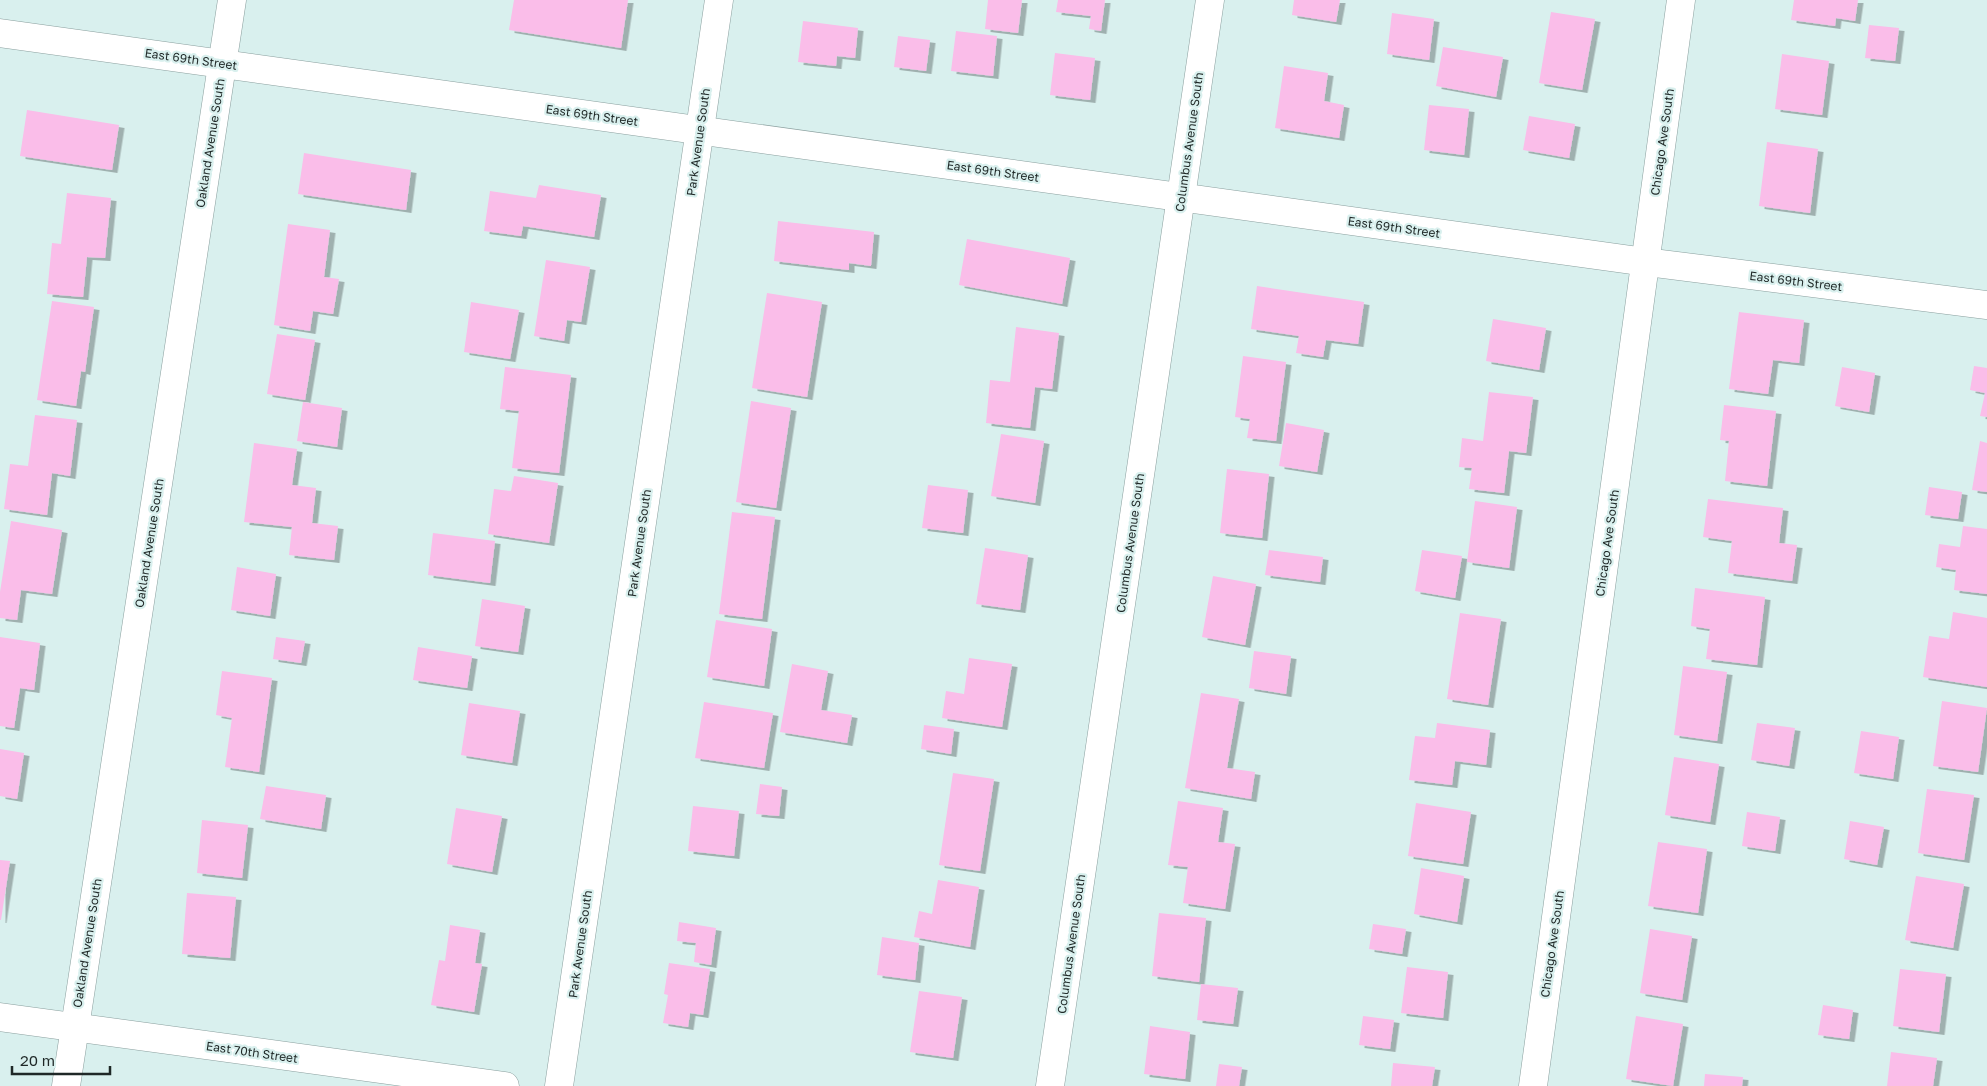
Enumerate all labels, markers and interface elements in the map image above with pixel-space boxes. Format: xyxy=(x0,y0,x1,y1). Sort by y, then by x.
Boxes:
street label: East 69th Street xyxy=(144,45,238,73)
street label: Columbus Avenue South xyxy=(1172,71,1206,213)
street label: Oakland Avenue South xyxy=(192,77,228,209)
street label: Park Avenue South xyxy=(683,87,713,197)
street label: Chicago Ave South xyxy=(1647,88,1677,196)
street label: East 69th Street xyxy=(545,101,639,129)
street label: East 69th Street xyxy=(946,157,1040,185)
street label: East 69th Street xyxy=(1347,213,1441,241)
street label: East 69th Street xyxy=(1749,268,1843,294)
street label: Columbus Avenue South xyxy=(1113,472,1147,614)
street label: Oakland Avenue South xyxy=(131,477,167,609)
street label: Park Avenue South xyxy=(624,488,654,598)
street label: Chicago Ave South xyxy=(1592,489,1622,597)
street label: Columbus Avenue South xyxy=(1054,873,1088,1015)
street label: Oakland Avenue South xyxy=(69,877,105,1009)
street label: Park Avenue South xyxy=(565,889,595,999)
street label: Chicago Ave South xyxy=(1537,890,1567,998)
street label: East 70th Street xyxy=(205,1038,299,1066)
scale bar xyxy=(12,1044,110,1076)
text: 20 m xyxy=(20,1051,55,1069)

